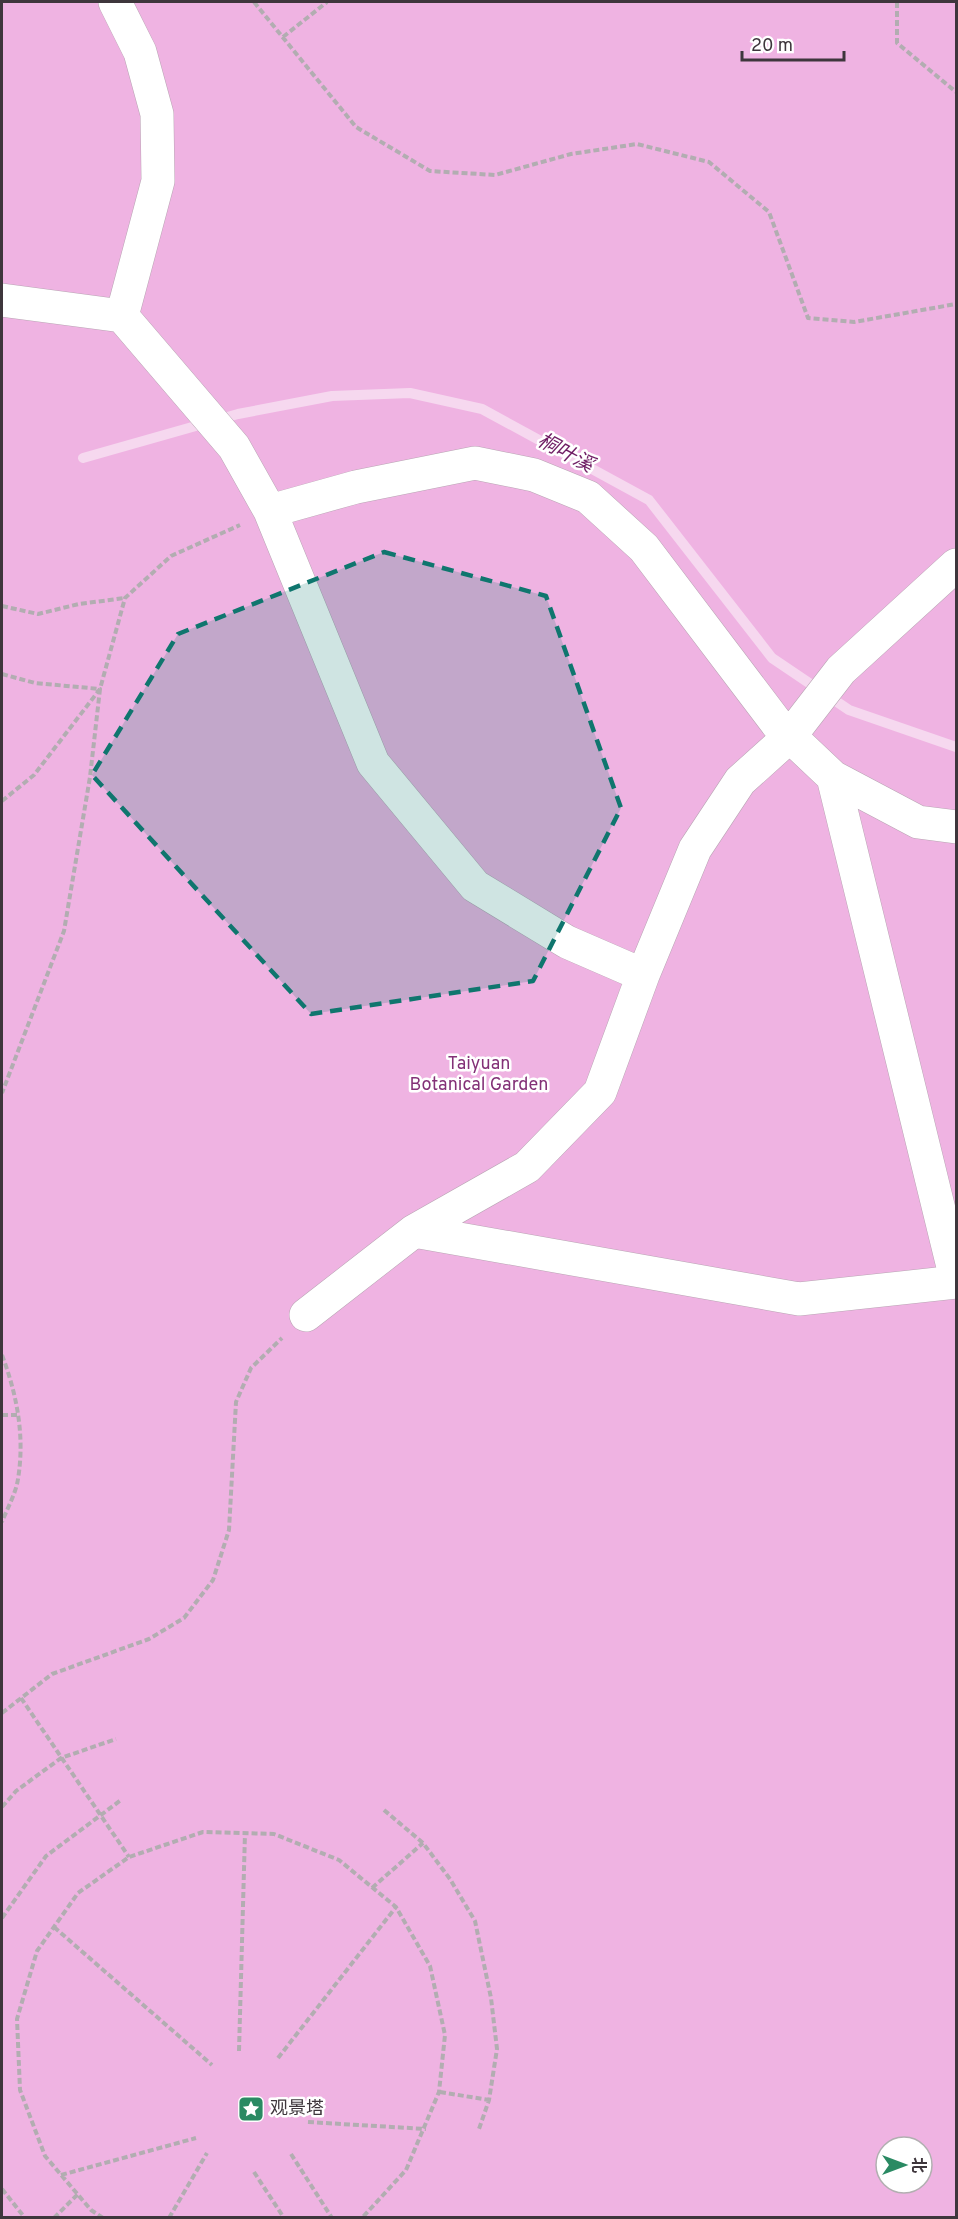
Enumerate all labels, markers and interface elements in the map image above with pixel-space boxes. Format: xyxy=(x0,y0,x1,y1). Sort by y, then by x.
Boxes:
scale bar xyxy=(742,24,844,62)
text: 20 m xyxy=(751,35,793,58)
water label: 桐叶溪 xyxy=(532,428,599,481)
park label: Taiyuan Botanical Garden xyxy=(410,1053,548,1097)
place icon: 观景塔 xyxy=(236,2094,266,2124)
place label: 观景塔 xyxy=(270,2098,324,2121)
north arrow xyxy=(874,2135,934,2195)
text: 北 xyxy=(907,2157,927,2173)

